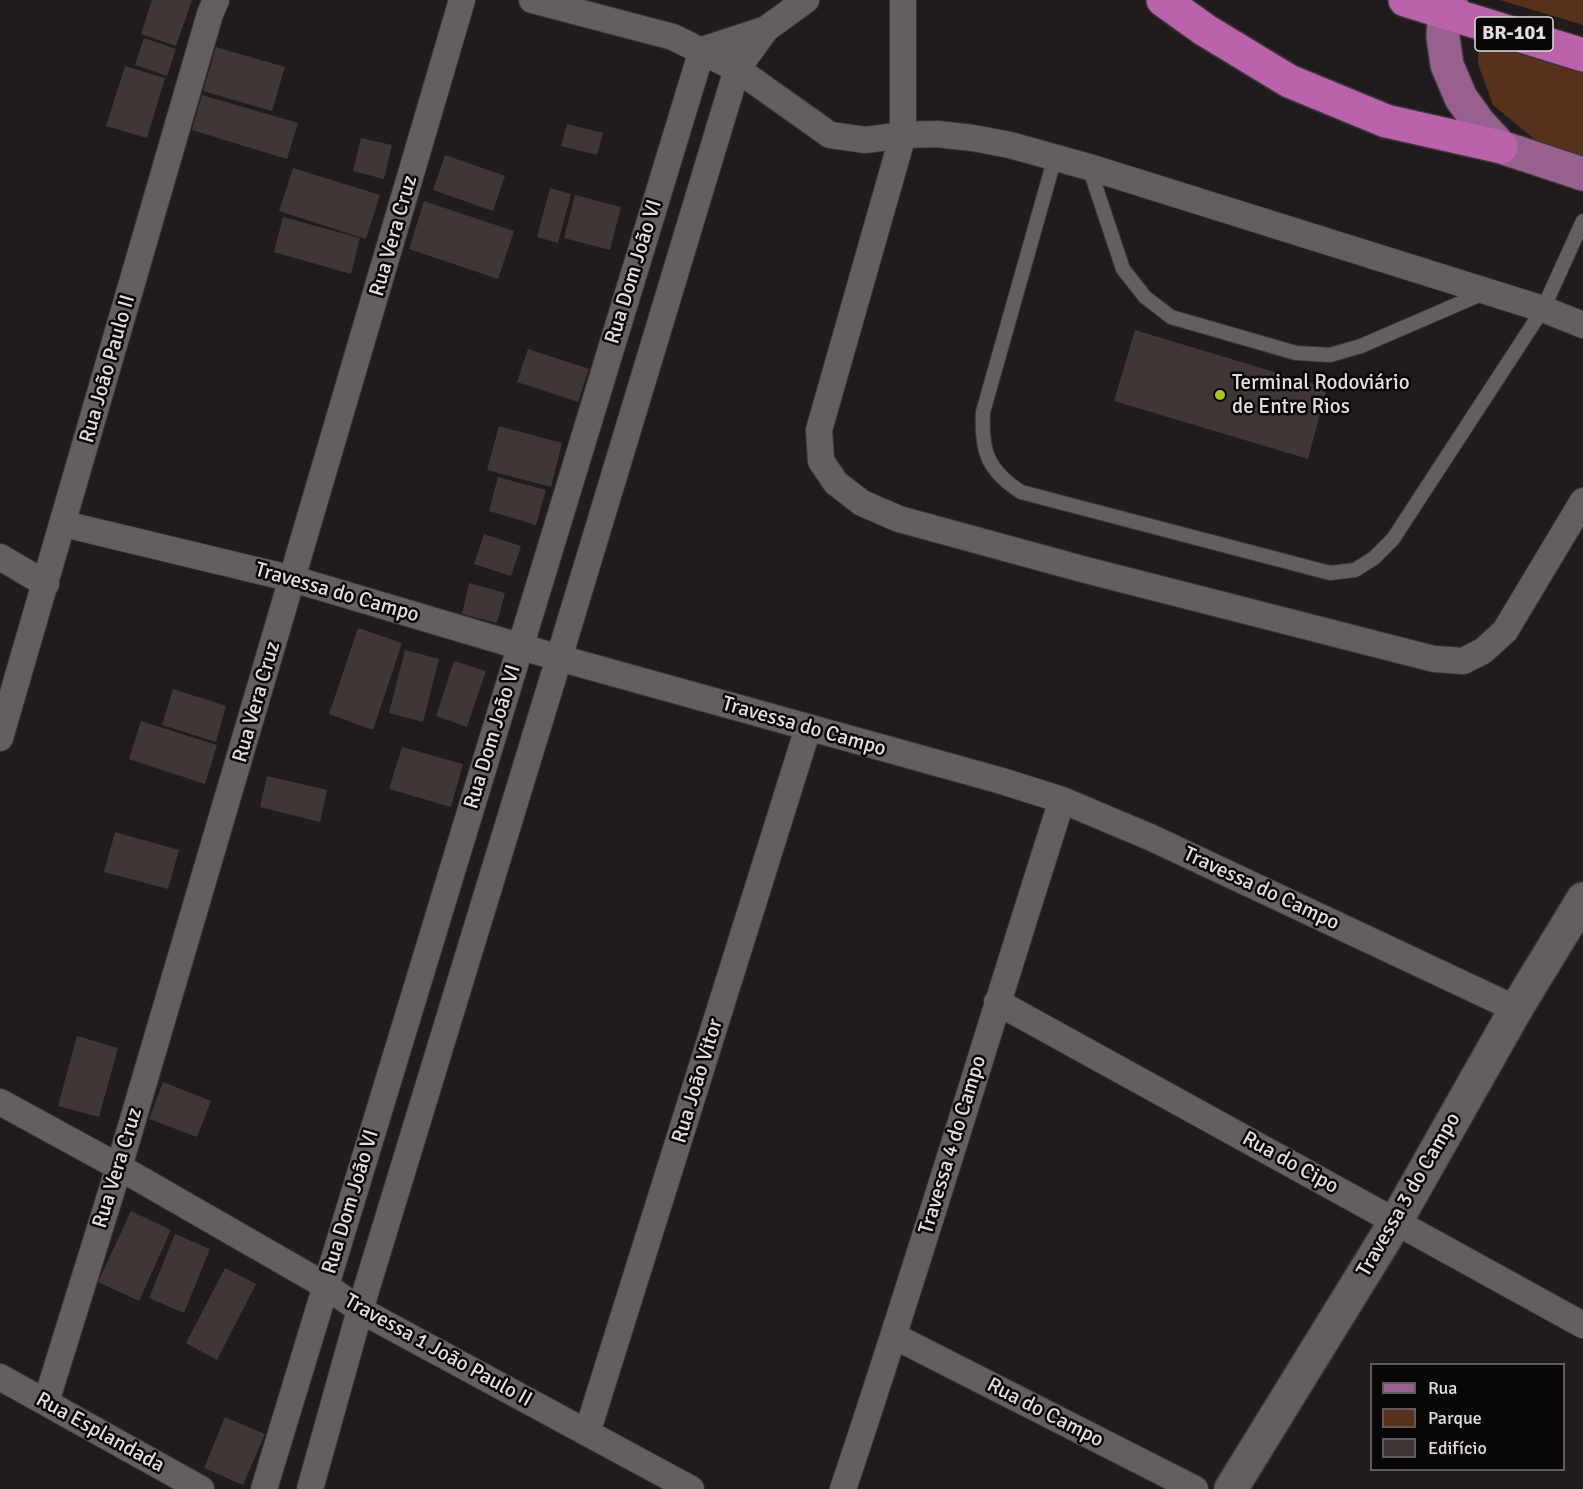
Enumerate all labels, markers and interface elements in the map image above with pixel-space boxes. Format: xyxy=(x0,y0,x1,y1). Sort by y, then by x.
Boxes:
road number: BR-101 xyxy=(1475,17,1553,51)
street label: Rua Vera Cruz xyxy=(365,173,423,299)
street label: Rua Dom João VI xyxy=(600,197,668,347)
street label: Rua João Paulo II xyxy=(75,292,141,446)
place label: Terminal Rodoviário de Entre Rios xyxy=(1232,370,1410,420)
marker: Terminal Rodoviário de Entre Rios xyxy=(1213,388,1227,402)
street label: Travessa do Campo xyxy=(252,558,422,628)
street label: Rua Vera Cruz xyxy=(228,639,286,765)
street label: Rua Dom João VI xyxy=(459,662,527,812)
street label: Travessa do Campo xyxy=(719,692,889,762)
street label: Travessa do Campo xyxy=(1179,842,1343,936)
street label: Rua João Vitor xyxy=(667,1016,729,1146)
street label: Travessa 4 do Campo xyxy=(914,1053,992,1237)
street label: Rua Vera Cruz xyxy=(88,1105,148,1231)
street label: Travessa 3 do Campo xyxy=(1352,1108,1466,1282)
street label: Rua do Cipo xyxy=(1238,1126,1342,1200)
street label: Rua Dom João VI xyxy=(317,1127,385,1277)
street label: Travessa 1 João Paulo II xyxy=(340,1289,536,1413)
legend xyxy=(1370,1363,1565,1471)
street label: Rua do Campo xyxy=(982,1373,1108,1453)
text: Rua xyxy=(1428,1377,1457,1399)
street label: Rua Esplandada xyxy=(31,1387,169,1479)
text: Parque xyxy=(1428,1407,1482,1429)
text: Edifício xyxy=(1428,1437,1487,1459)

